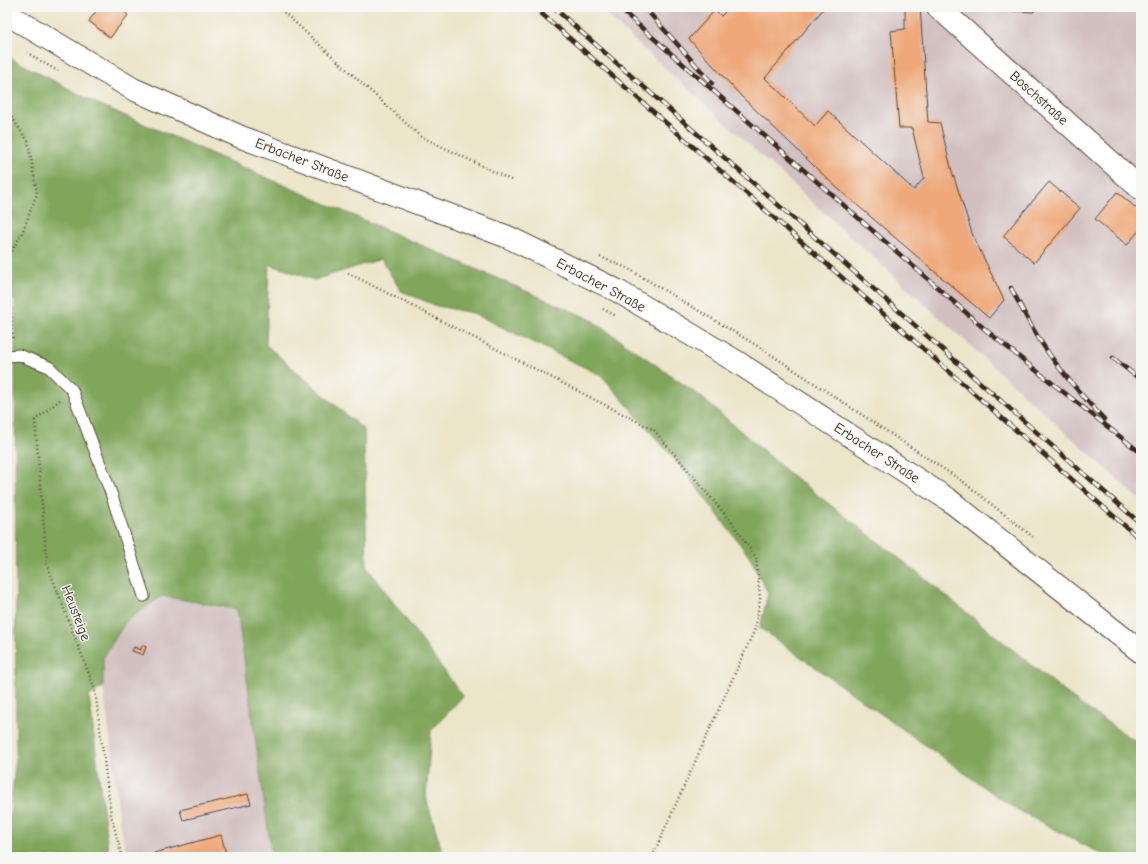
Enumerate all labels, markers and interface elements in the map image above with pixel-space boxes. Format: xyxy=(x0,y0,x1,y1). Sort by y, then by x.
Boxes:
street label: Boschstraße xyxy=(1006,67,1072,129)
street label: Erbacher Straße xyxy=(253,134,351,186)
street label: Erbacher Straße xyxy=(553,254,649,316)
street label: Erbacher Straße xyxy=(831,419,923,487)
street label: Heusteige xyxy=(58,583,94,643)

